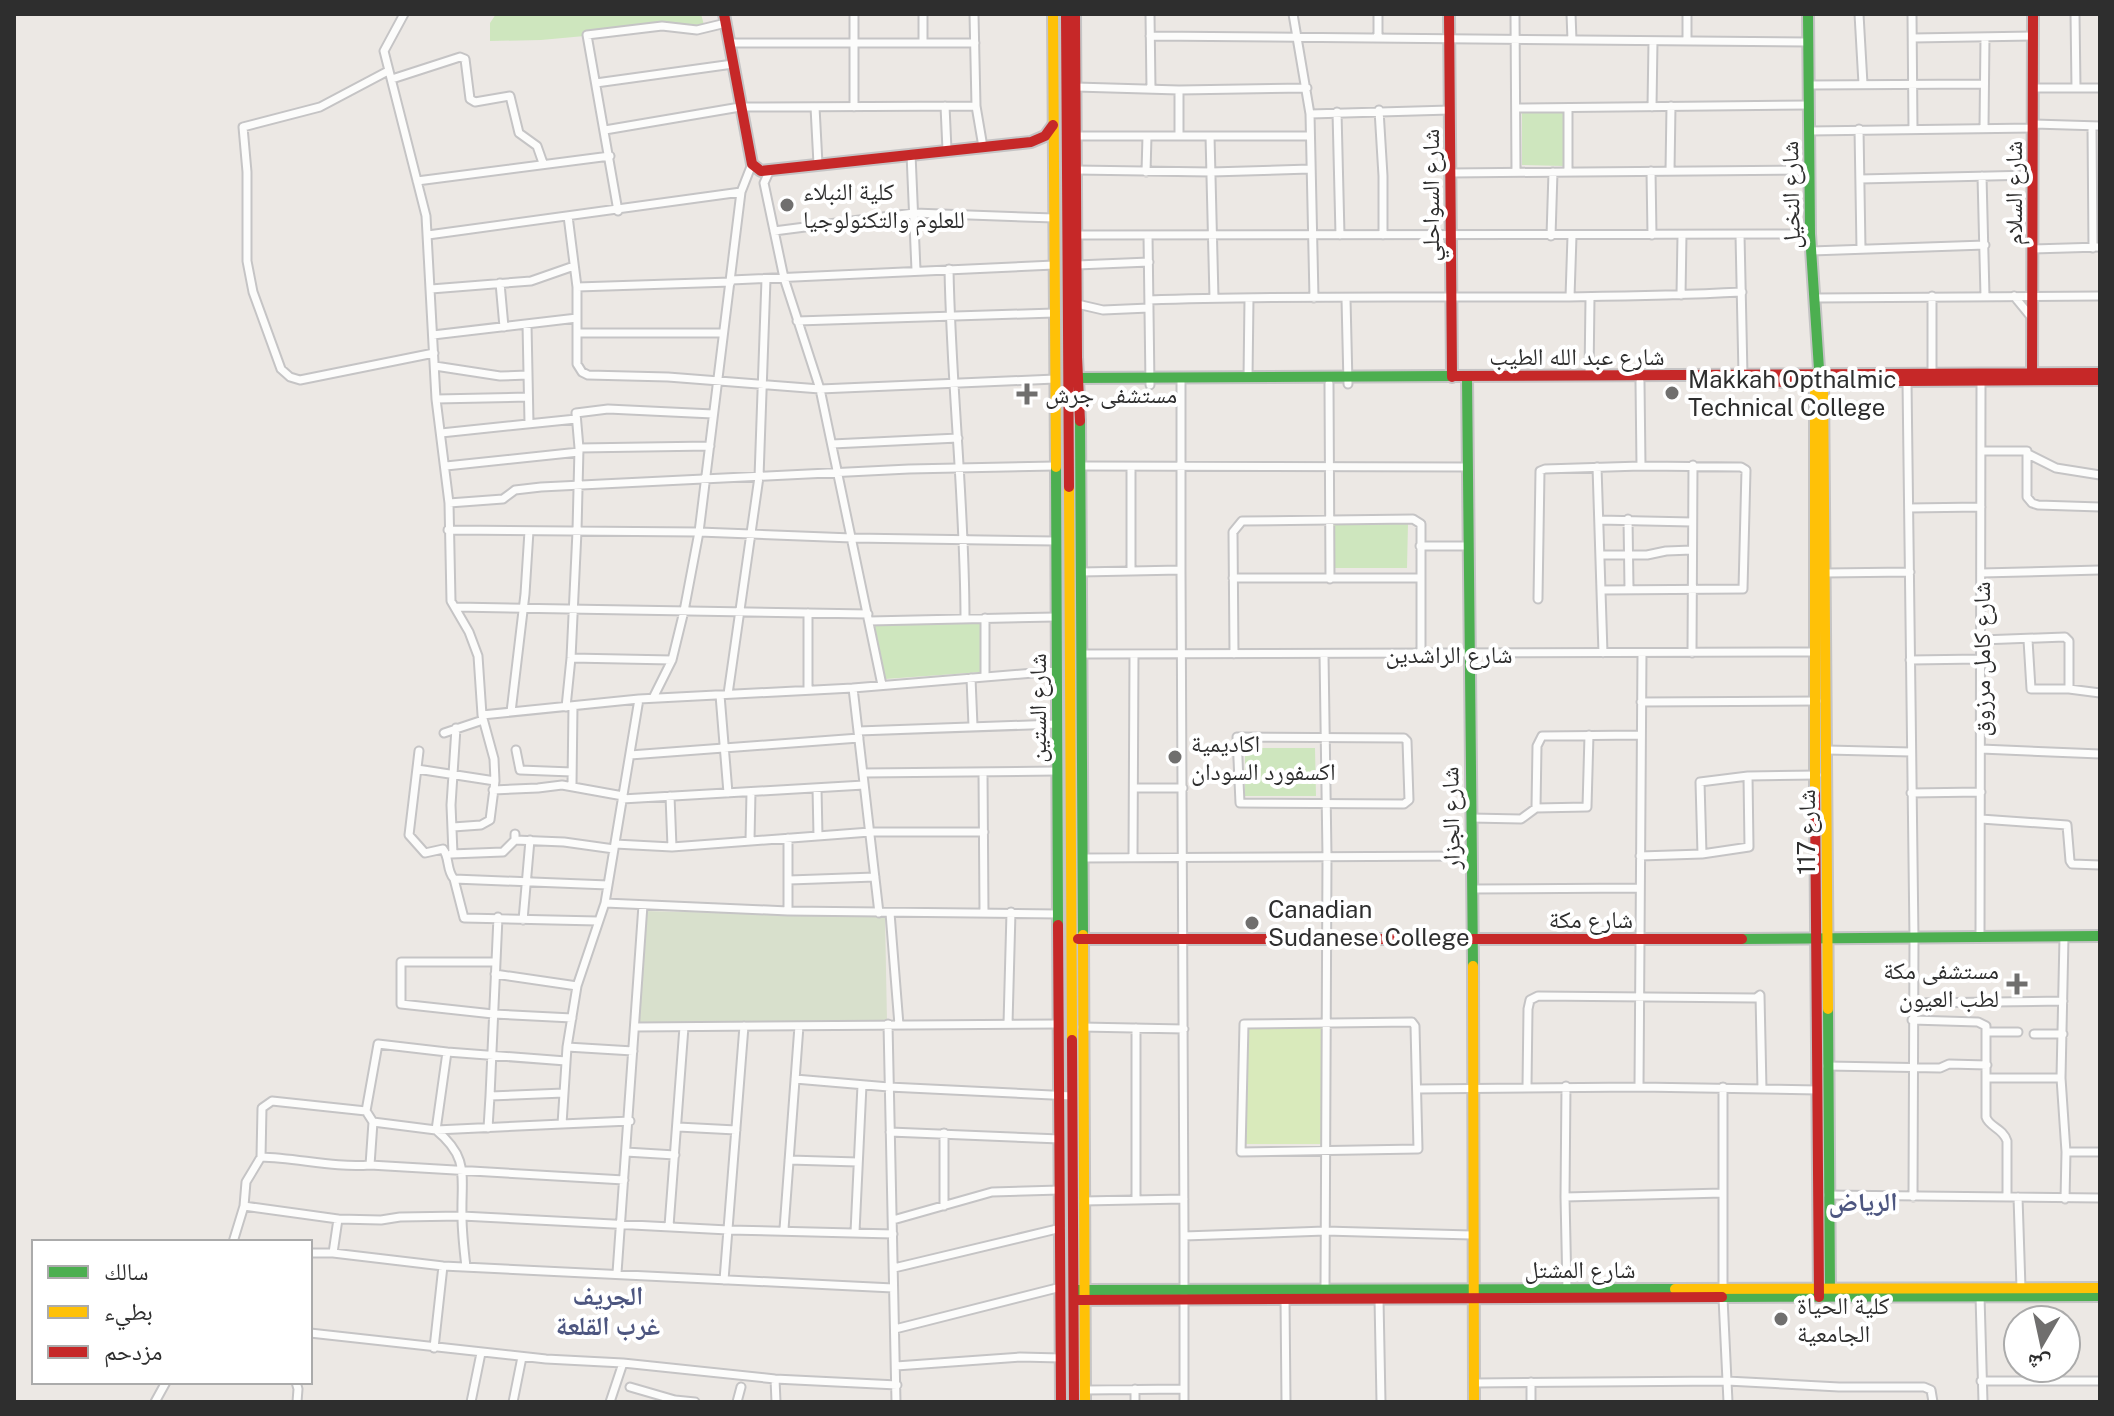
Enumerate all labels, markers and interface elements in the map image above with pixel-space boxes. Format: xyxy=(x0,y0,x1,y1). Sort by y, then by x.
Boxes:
street label: شارع السواحلي xyxy=(1416,129,1450,261)
street label: شارع النخيل xyxy=(1775,141,1807,249)
street label: شارع السلام xyxy=(1999,141,2030,245)
place label: كلية النبلاء للعلوم والتكنولوجيا xyxy=(803,177,965,236)
marker: كلية النبلاء للعلوم والتكنولوجيا xyxy=(778,196,796,214)
street label: شارع عبد الله الطيب xyxy=(1489,342,1665,372)
place label: Makkah Opthalmic Technical College xyxy=(1688,365,1897,421)
place label: مستشفى جرش xyxy=(1045,380,1177,409)
marker: مستشفى جرش xyxy=(1016,383,1038,405)
marker: Makkah Opthalmic Technical College xyxy=(1663,384,1681,402)
street label: شارع كامل مرزوق xyxy=(1967,581,1997,737)
street label: شارع الراشدين xyxy=(1385,640,1513,670)
street label: شارع الستين xyxy=(1023,653,1053,763)
place label: اكاديمية اكسفورد السودان xyxy=(1191,729,1336,786)
marker: اكاديمية اكسفورد السودان xyxy=(1166,748,1184,766)
street label: شارع الجزار xyxy=(1435,766,1467,871)
street label: شارع 117 xyxy=(1792,789,1822,875)
place label: Canadian Sudanese College xyxy=(1268,895,1470,951)
street label: شارع مكة xyxy=(1549,905,1633,935)
marker: Canadian Sudanese College xyxy=(1243,914,1261,932)
place label: مستشفى مكة لطب العيون xyxy=(1883,956,1999,1013)
marker: مستشفى مكة لطب العيون xyxy=(2006,973,2028,995)
district label: الرياض xyxy=(1828,1186,1898,1218)
legend xyxy=(32,1240,312,1384)
street label: شارع المشتل xyxy=(1525,1255,1635,1285)
text: سالك xyxy=(104,1257,149,1285)
district label: الجريف غرب القلعة xyxy=(556,1280,660,1341)
place label: كلية الحياة الجامعية xyxy=(1797,1291,1889,1347)
text: بطيء xyxy=(104,1297,153,1331)
north arrow xyxy=(2002,1304,2082,1384)
marker: كلية الحياة الجامعية xyxy=(1772,1310,1790,1328)
text: مزدحم xyxy=(104,1337,163,1368)
text: ش xyxy=(2025,1348,2053,1378)

